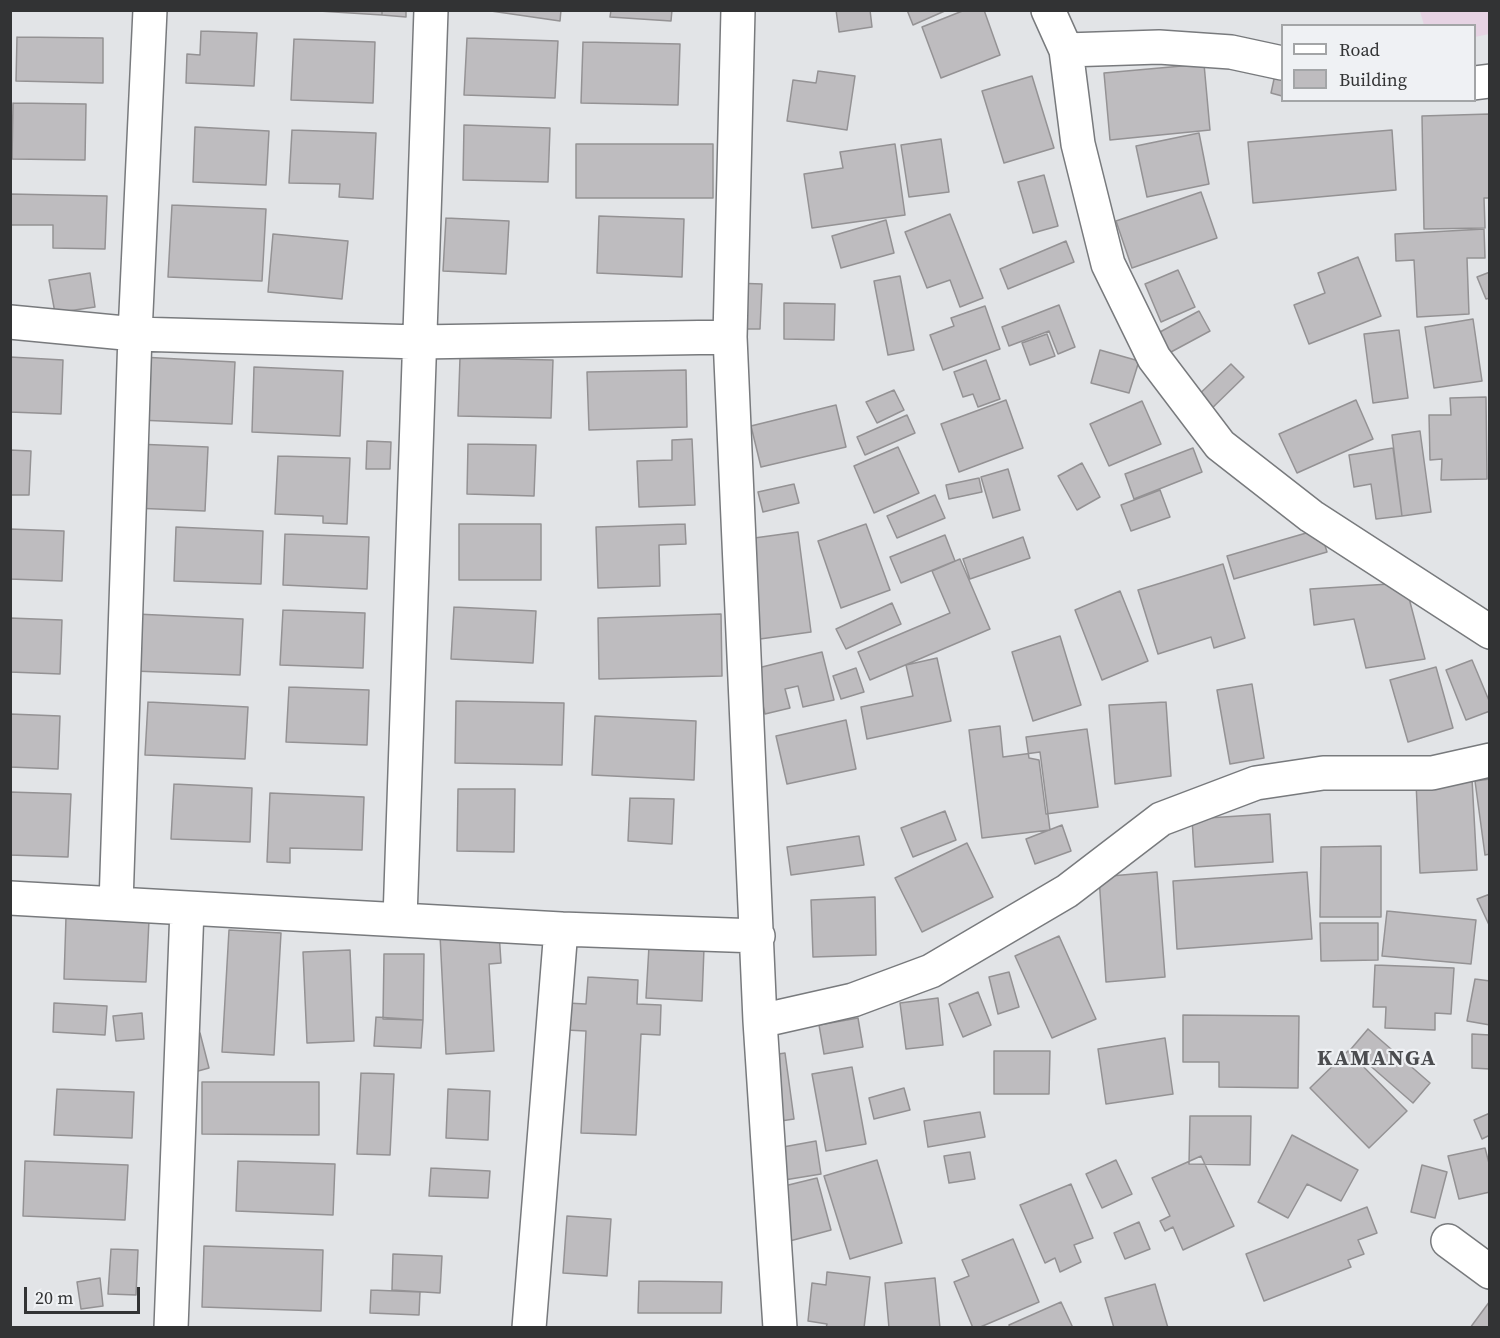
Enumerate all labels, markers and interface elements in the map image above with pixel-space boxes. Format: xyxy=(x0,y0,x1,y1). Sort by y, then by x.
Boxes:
legend xyxy=(1281,24,1476,102)
text: Road xyxy=(1339,37,1380,62)
text: Building xyxy=(1339,67,1407,92)
district label: KAMANGA xyxy=(1317,1046,1437,1072)
scale bar xyxy=(27,1275,142,1313)
text: 20 m xyxy=(35,1285,73,1310)

